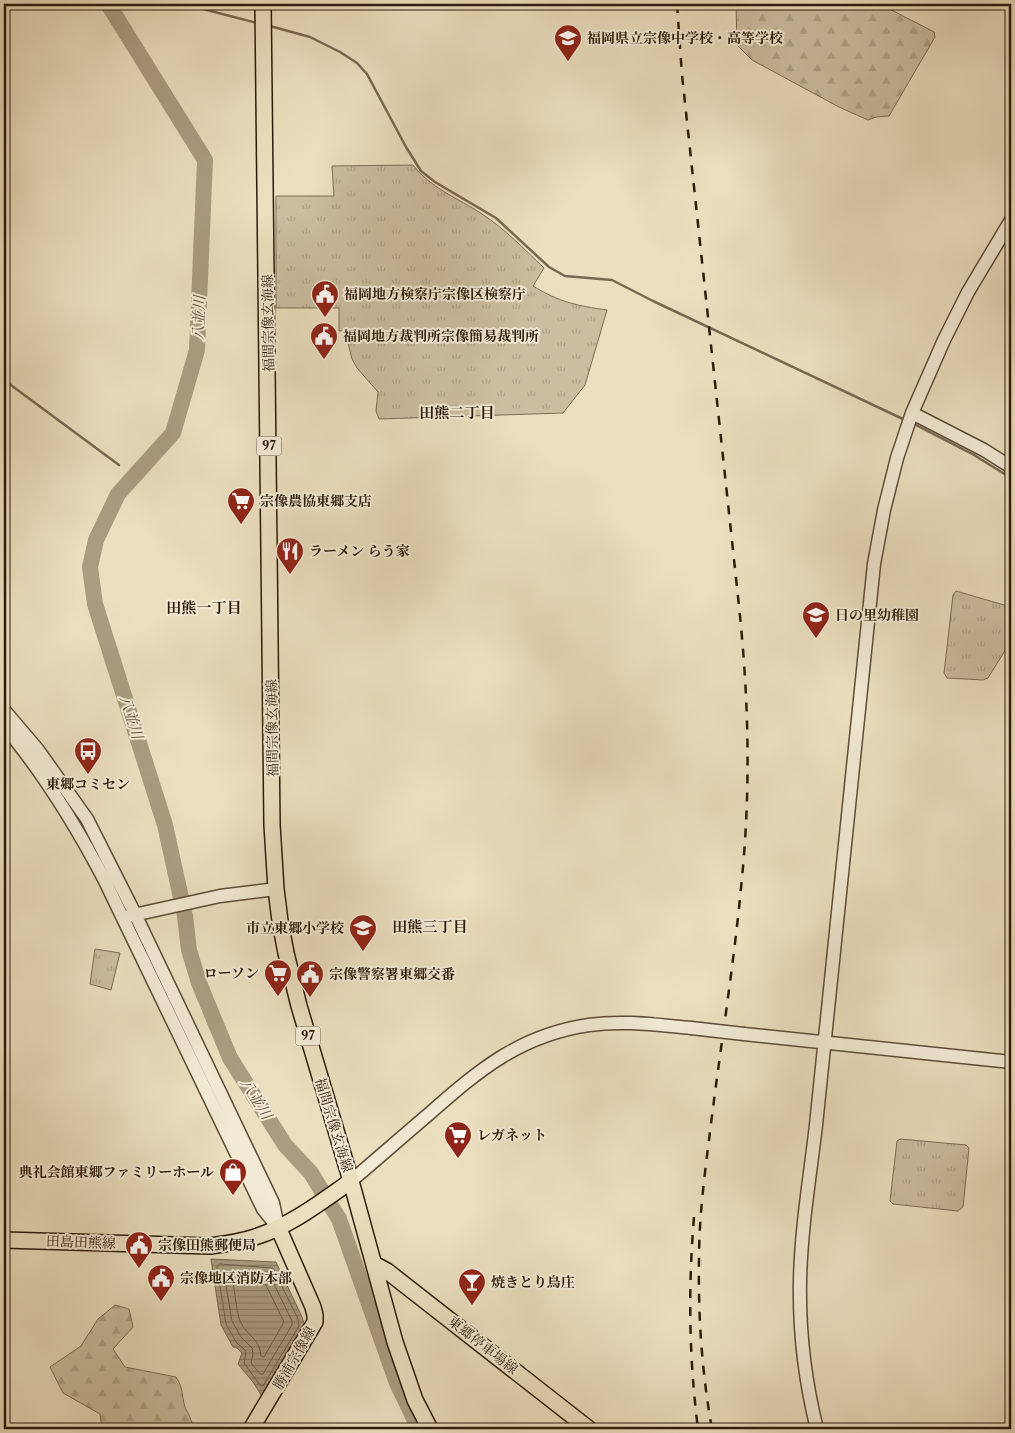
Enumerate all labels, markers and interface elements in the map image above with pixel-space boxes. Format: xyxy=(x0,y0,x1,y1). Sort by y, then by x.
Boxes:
school or university icon: 福岡県立宗像中学校・高等学校 xyxy=(553,23,583,62)
place label: 福岡県立宗像中学校・高等学校 xyxy=(587,29,783,47)
street label: 福間宗像玄海線 xyxy=(258,274,278,372)
public building icon: 福岡地方検察庁宗像区検察庁 xyxy=(310,279,340,318)
place label: 福岡地方検察庁宗像区検察庁 xyxy=(344,285,526,303)
water label: 八並川 xyxy=(188,293,209,341)
public building icon: 福岡地方裁判所宗像簡易裁判所 xyxy=(309,321,339,360)
place label: 福岡地方裁判所宗像簡易裁判所 xyxy=(343,327,539,345)
district label: 田熊二丁目 xyxy=(419,403,495,422)
road number: 97 xyxy=(256,436,282,456)
supermarket icon: 宗像農協東郷支店 xyxy=(226,486,256,525)
place label: 宗像農協東郷支店 xyxy=(260,492,372,510)
restaurant icon: ラーメン らう家 xyxy=(275,536,305,575)
place label: ラーメン らう家 xyxy=(309,542,410,560)
district label: 田熊一丁目 xyxy=(166,598,242,617)
school or university icon: 日の里幼稚園 xyxy=(801,600,831,639)
place label: 日の里幼稚園 xyxy=(835,606,919,624)
street label: 福間宗像玄海線 xyxy=(262,679,282,777)
water label: 八並川 xyxy=(115,693,148,743)
bus stop icon: 東郷コミセン xyxy=(73,736,103,775)
place label: 東郷コミセン xyxy=(46,775,130,793)
school or university icon: 市立東郷小学校 xyxy=(348,913,378,952)
district label: 田熊三丁目 xyxy=(392,917,468,936)
place label: 市立東郷小学校 xyxy=(246,919,344,937)
supermarket icon: ローソン xyxy=(263,958,293,997)
public building icon: 宗像警察署東郷交番 xyxy=(295,959,325,998)
place label: ローソン xyxy=(204,964,259,982)
place label: 宗像警察署東郷交番 xyxy=(329,965,455,983)
road number: 97 xyxy=(296,1026,320,1046)
water label: 八並川 xyxy=(236,1075,277,1125)
street label: 福間宗像玄海線 xyxy=(311,1076,357,1174)
supermarket icon: レガネット xyxy=(443,1120,473,1159)
place label: レガネット xyxy=(477,1126,547,1144)
shop icon: 典礼会館東郷ファミリーホール xyxy=(218,1157,248,1196)
place label: 典礼会館東郷ファミリーホール xyxy=(19,1163,214,1181)
public building icon: 宗像田熊郵便局 xyxy=(124,1230,154,1269)
street label: 田島田熊線 xyxy=(46,1232,116,1252)
place label: 宗像田熊郵便局 xyxy=(158,1236,256,1254)
public building icon: 宗像地区消防本部 xyxy=(146,1263,176,1302)
bar icon: 焼きとり鳥庄 xyxy=(457,1267,487,1306)
place label: 宗像地区消防本部 xyxy=(180,1269,292,1287)
place label: 焼きとり鳥庄 xyxy=(491,1273,575,1291)
street label: 東郷停車場線 xyxy=(444,1312,522,1378)
street label: 勝浦宗像線 xyxy=(269,1323,319,1393)

